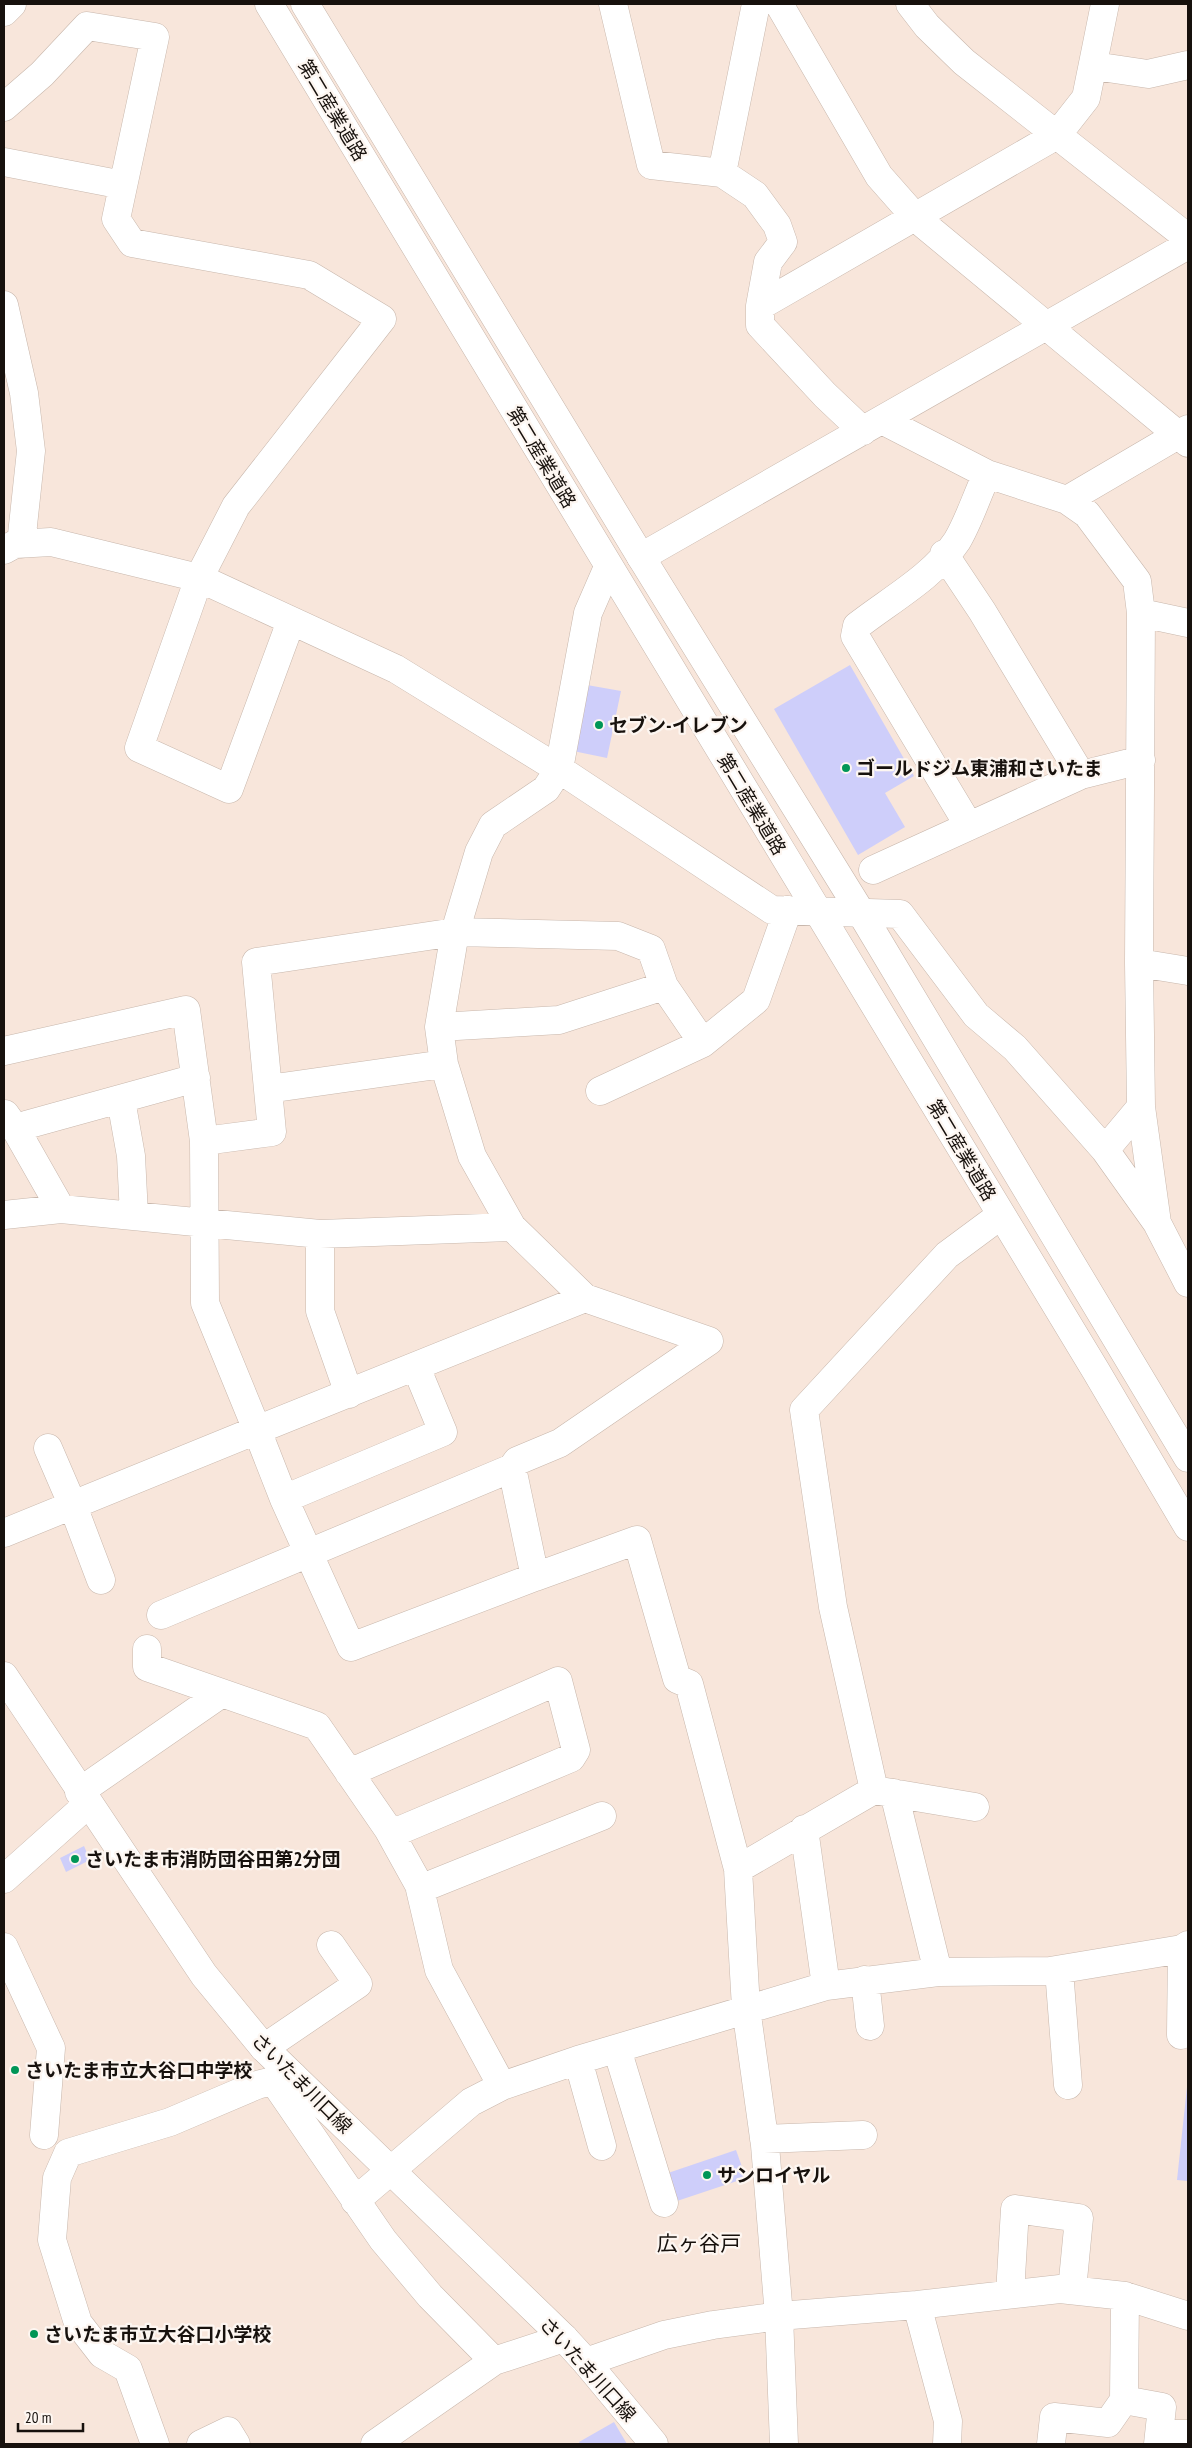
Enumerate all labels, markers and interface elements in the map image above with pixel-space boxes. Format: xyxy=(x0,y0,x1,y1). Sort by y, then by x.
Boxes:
street label: 第二産業道路 xyxy=(293,55,373,165)
street label: 第二産業道路 xyxy=(502,402,582,512)
place label: セブン-イレブン xyxy=(609,713,748,737)
marker: セブン-イレブン xyxy=(593,719,605,731)
street label: 第二産業道路 xyxy=(712,749,792,859)
place label: ゴールドジム東浦和さいたま xyxy=(856,756,1102,780)
marker: ゴールドジム東浦和さいたま xyxy=(840,762,852,774)
street label: 第二産業道路 xyxy=(922,1095,1002,1205)
place label: さいたま市消防団谷田第2分団 xyxy=(85,1847,341,1871)
marker: さいたま市消防団谷田第2分団 xyxy=(69,1853,81,1865)
street label: さいたま川口線 xyxy=(247,2028,357,2138)
place label: さいたま市立大谷口中学校 xyxy=(25,2058,252,2082)
marker: さいたま市立大谷口中学校 xyxy=(9,2064,21,2076)
place label: サンロイヤル xyxy=(717,2163,830,2187)
marker: サンロイヤル xyxy=(701,2169,713,2181)
district label: 広ヶ谷戸 xyxy=(657,2230,741,2257)
street label: さいたま川口線 xyxy=(535,2312,641,2426)
place label: さいたま市立大谷口小学校 xyxy=(44,2322,271,2346)
marker: さいたま市立大谷口小学校 xyxy=(28,2328,40,2340)
scale bar xyxy=(18,2400,82,2432)
text: 20 m xyxy=(25,2408,51,2427)

